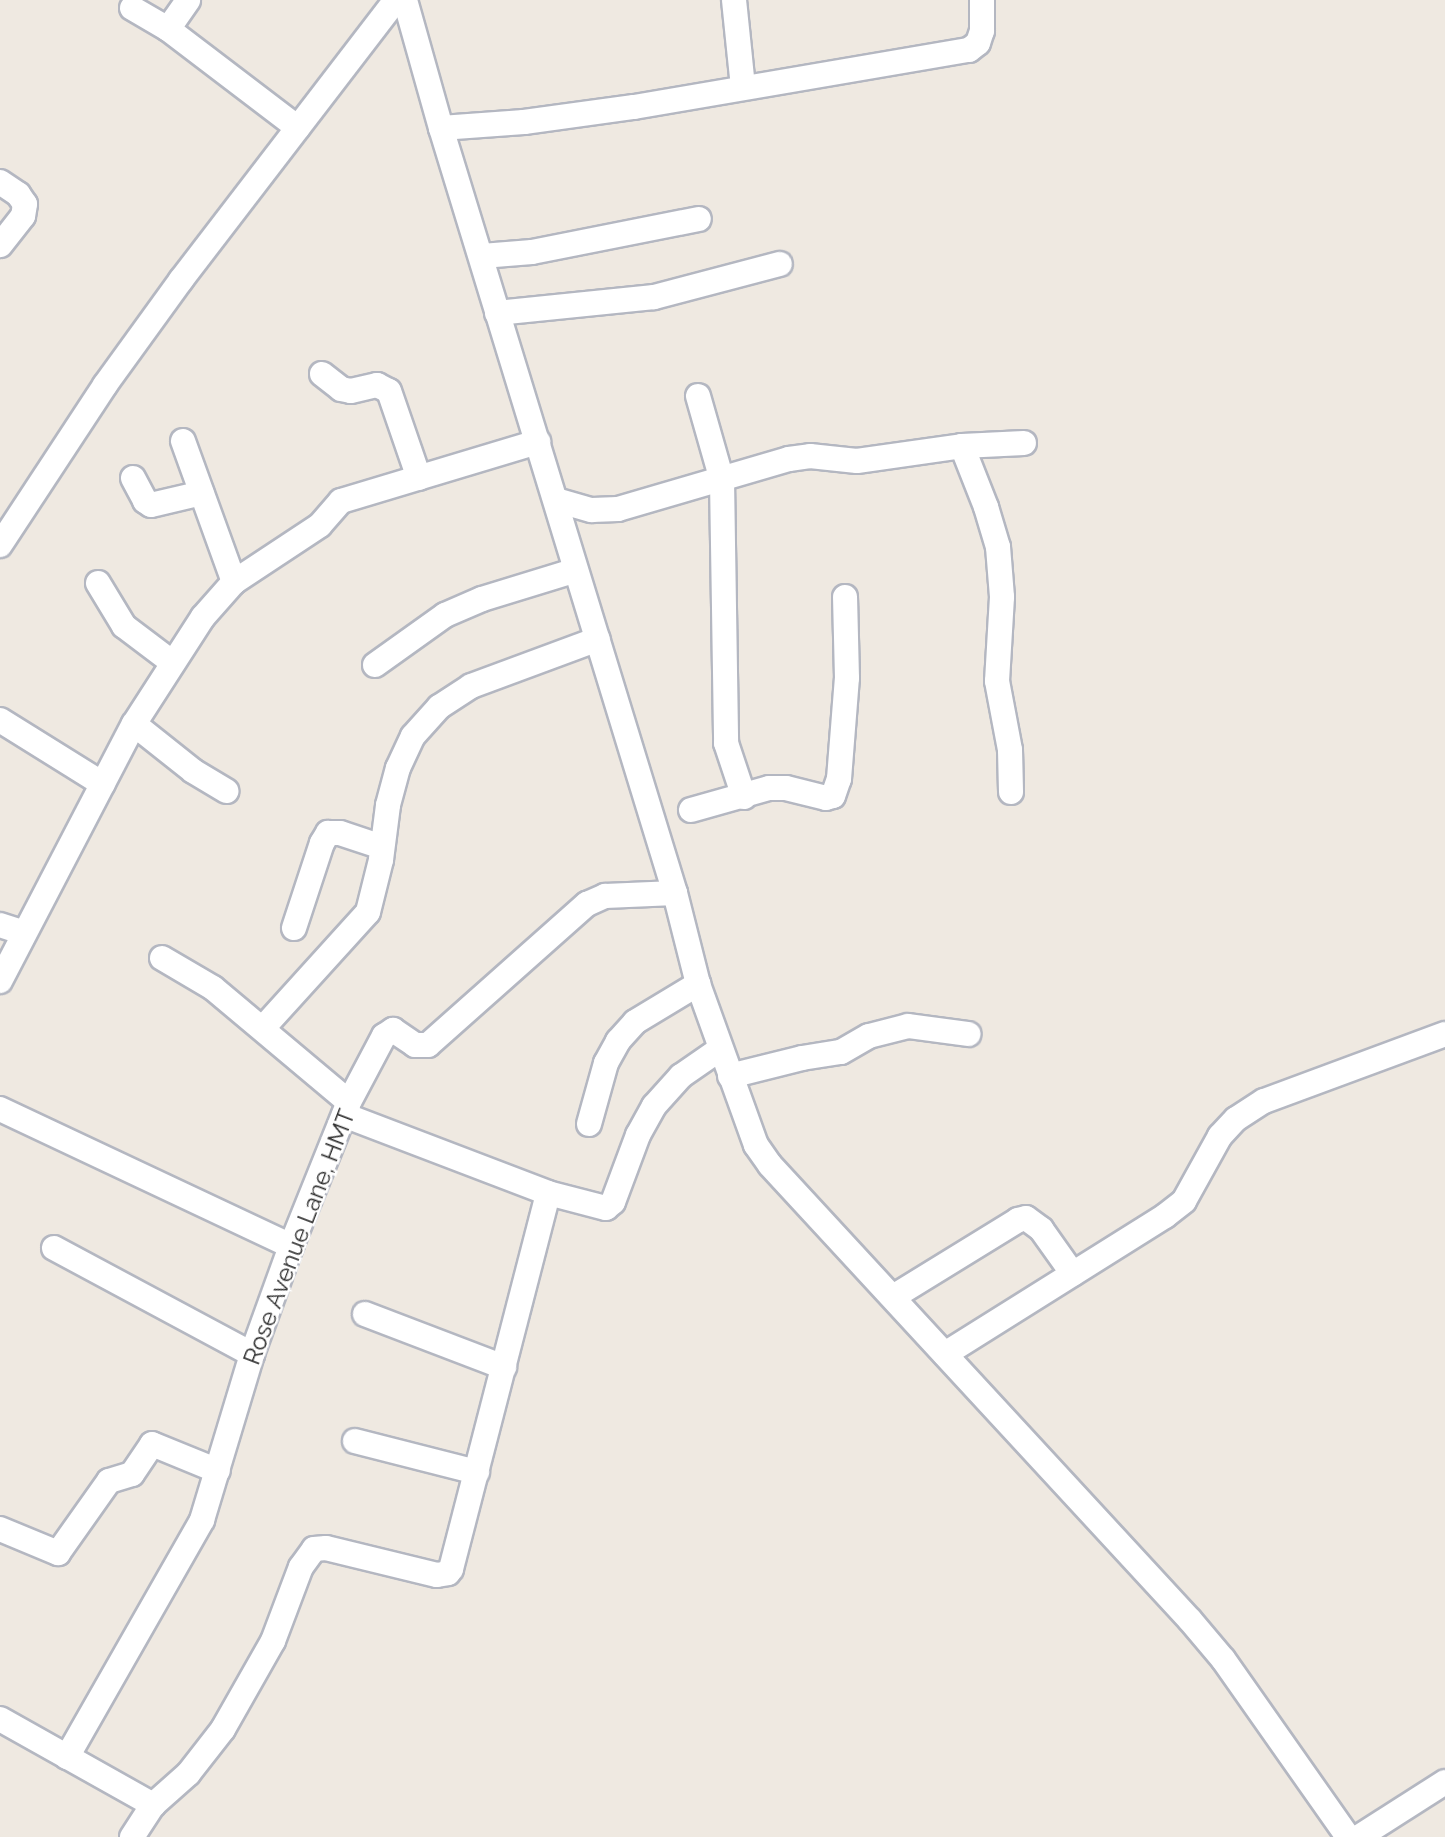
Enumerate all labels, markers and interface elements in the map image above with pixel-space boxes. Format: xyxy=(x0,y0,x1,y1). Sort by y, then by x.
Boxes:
street label: Rose Avenue Lane, HMT xyxy=(237,1105,361,1369)

